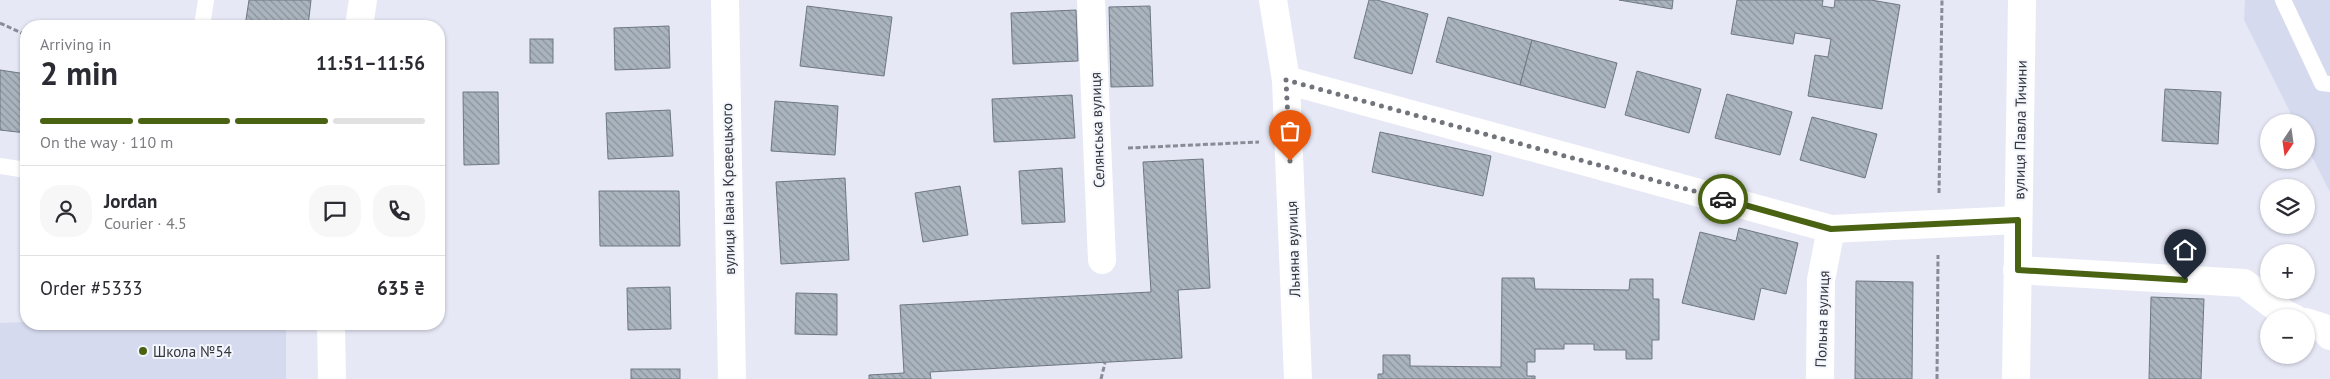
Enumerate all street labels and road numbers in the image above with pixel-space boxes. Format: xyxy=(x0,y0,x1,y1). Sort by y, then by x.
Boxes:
street label: вулиця Павла Тичини xyxy=(2009,60,2031,200)
street label: Селянська вулиця xyxy=(1085,72,1109,188)
street label: вулиця Івана Кревецького xyxy=(717,103,739,275)
street label: Льняна вулиця xyxy=(1282,200,1304,299)
street label: Польна вулиця xyxy=(1811,270,1833,368)

